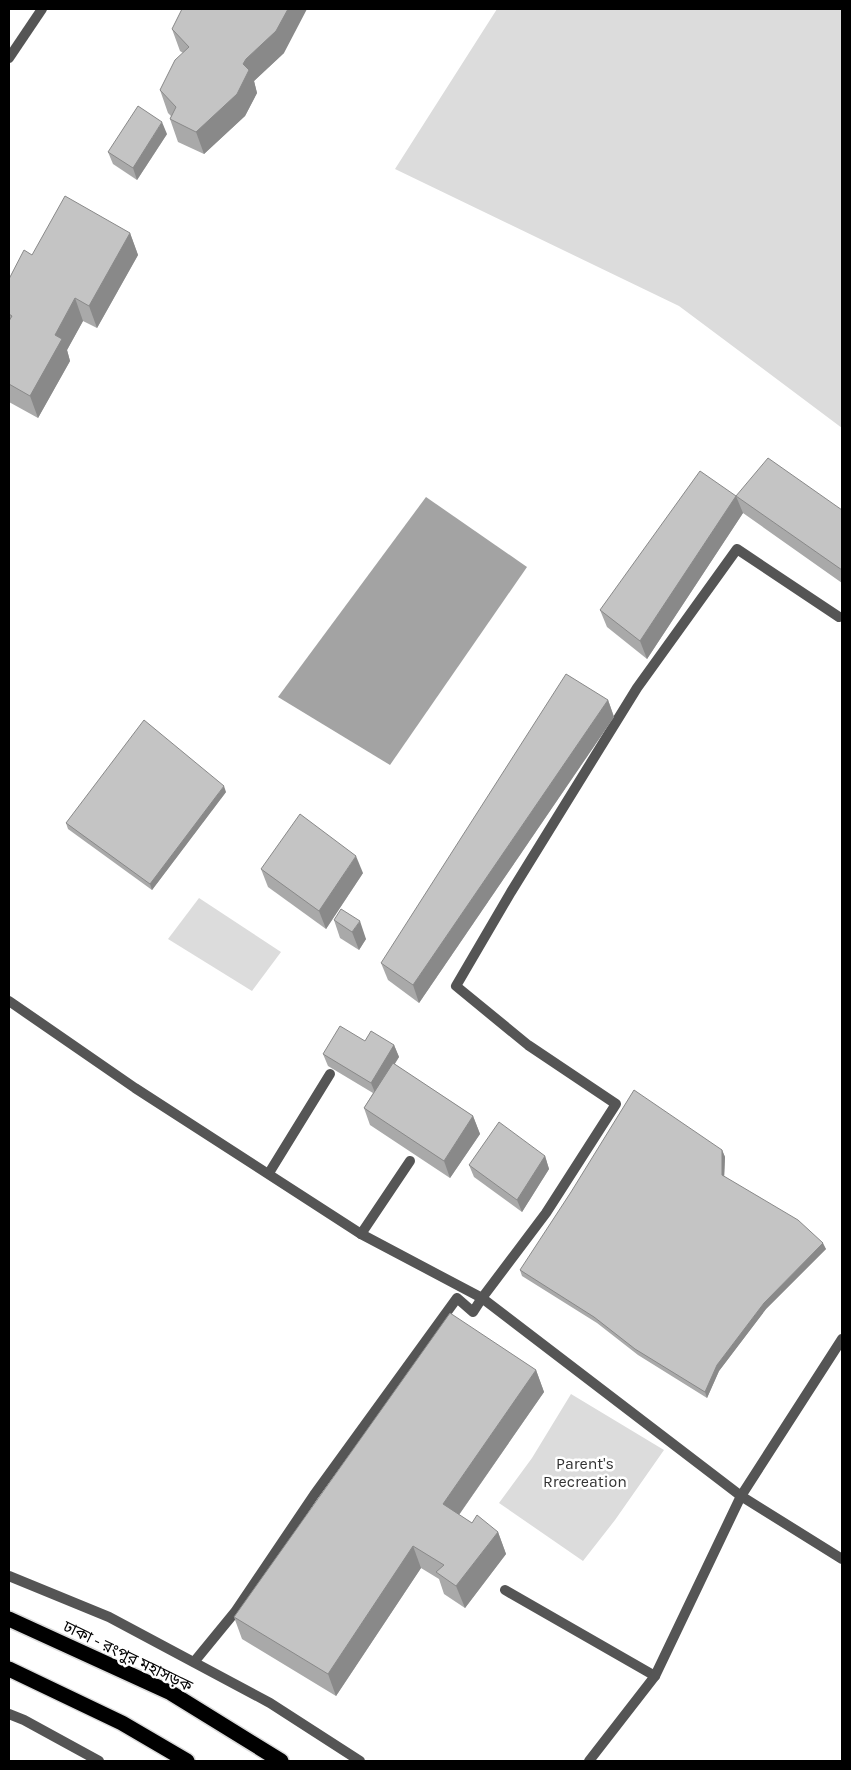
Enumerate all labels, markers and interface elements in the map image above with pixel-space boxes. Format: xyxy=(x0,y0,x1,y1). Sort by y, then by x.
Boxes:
park label: Parent's Rrecreation xyxy=(543,1454,627,1491)
street label: ঢাকা - রংপুর মহাসড়ক xyxy=(59,1616,197,1696)

